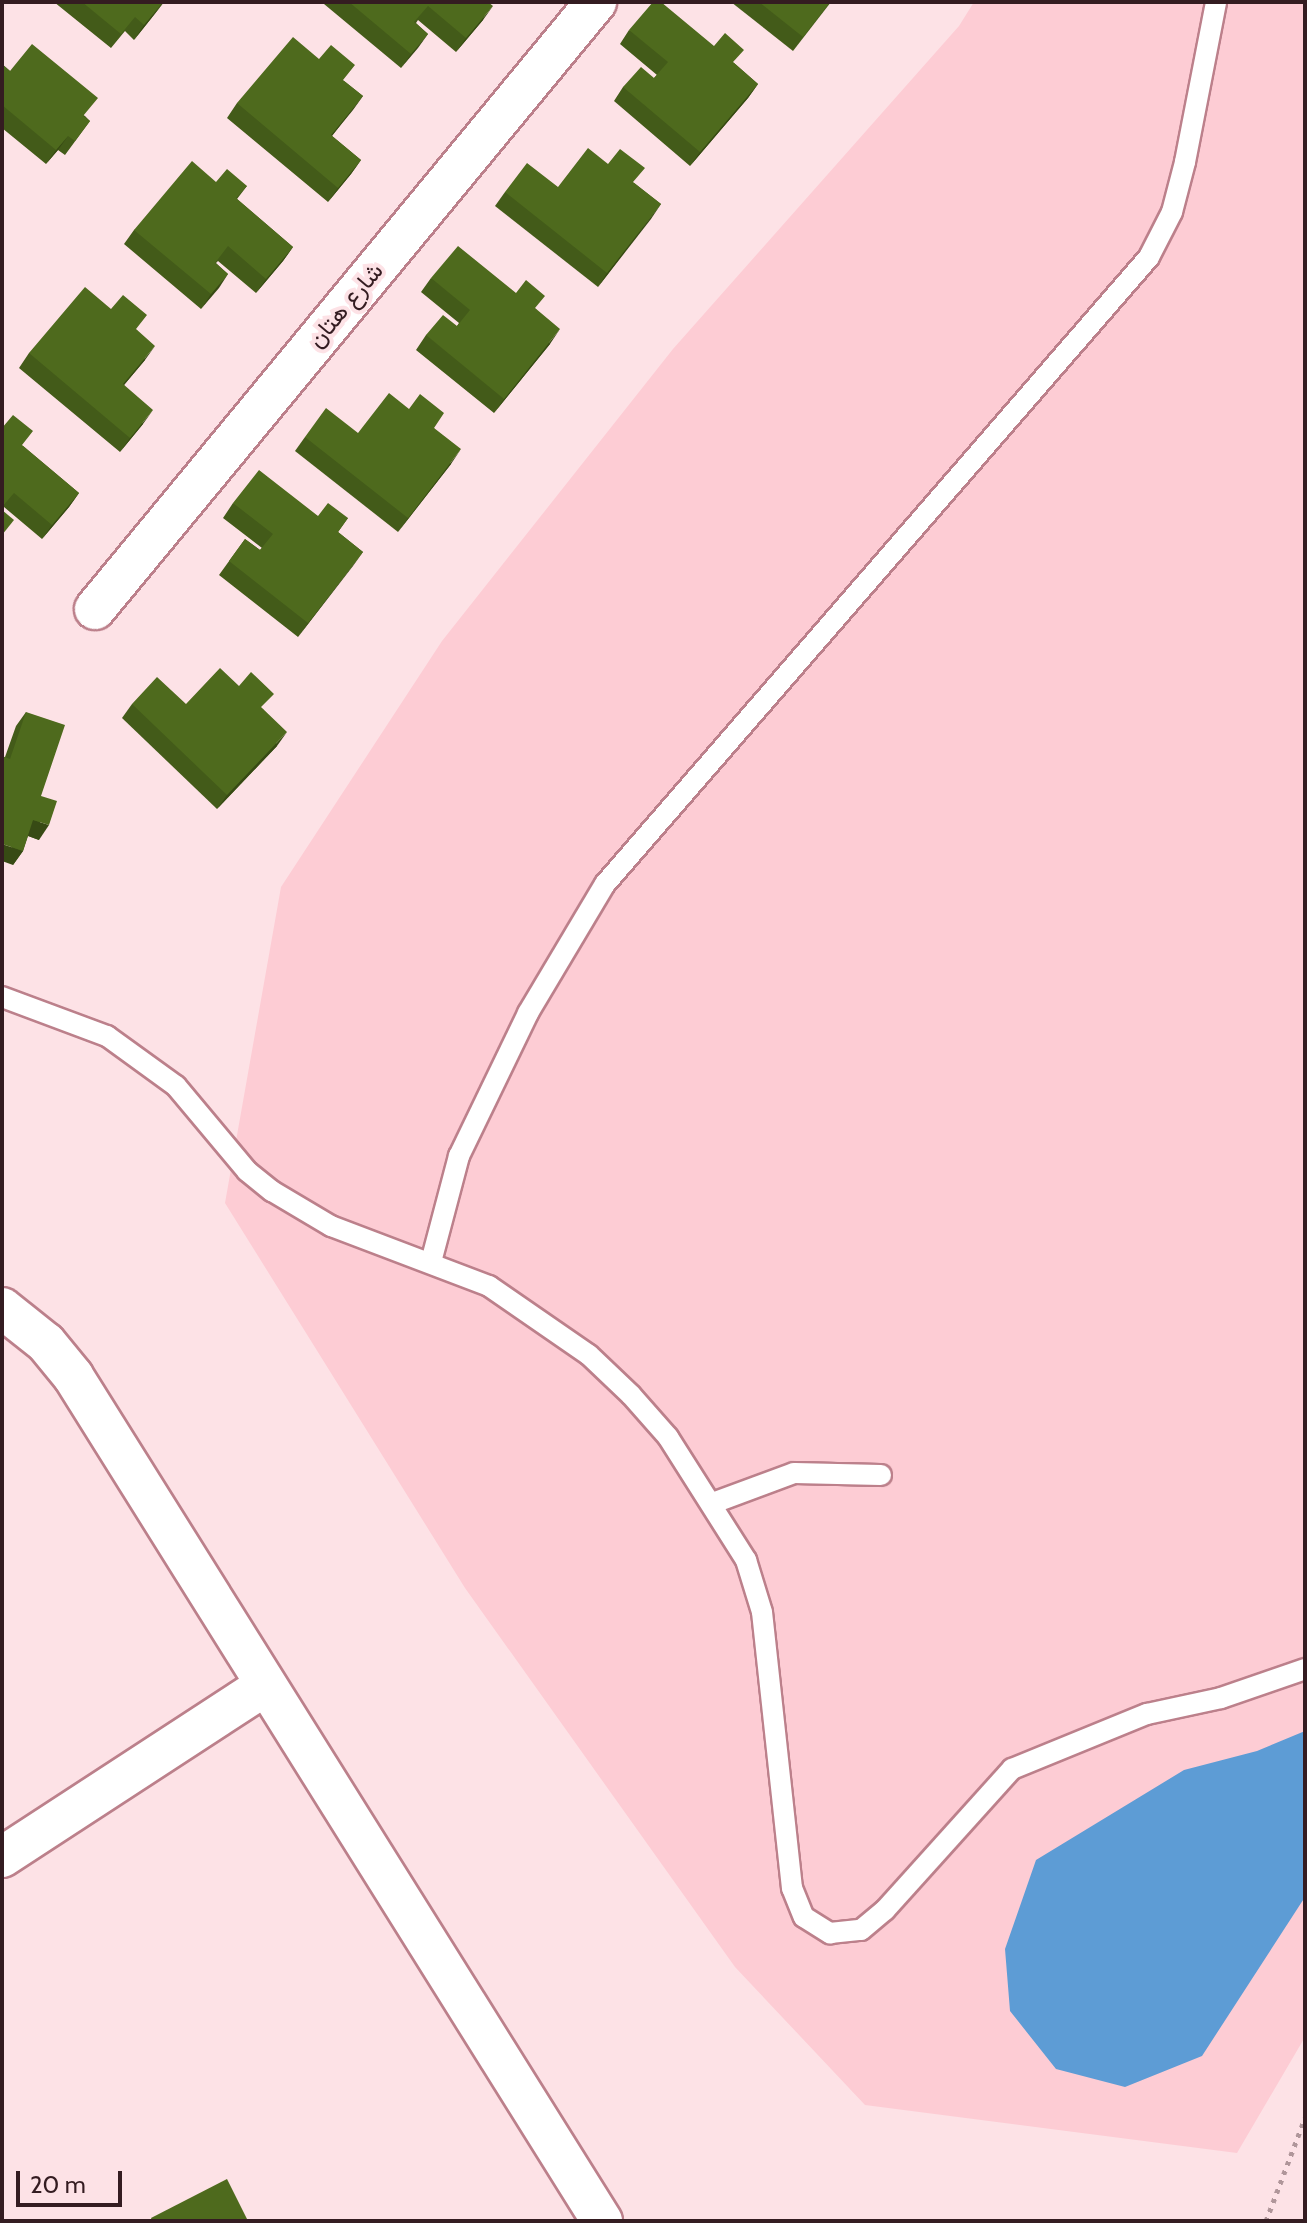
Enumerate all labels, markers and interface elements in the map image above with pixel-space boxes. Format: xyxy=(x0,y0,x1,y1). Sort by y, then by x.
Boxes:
street label: شارع هتان xyxy=(301,257,389,353)
scale bar xyxy=(20,2155,126,2205)
text: 20 m xyxy=(30,2170,86,2199)

